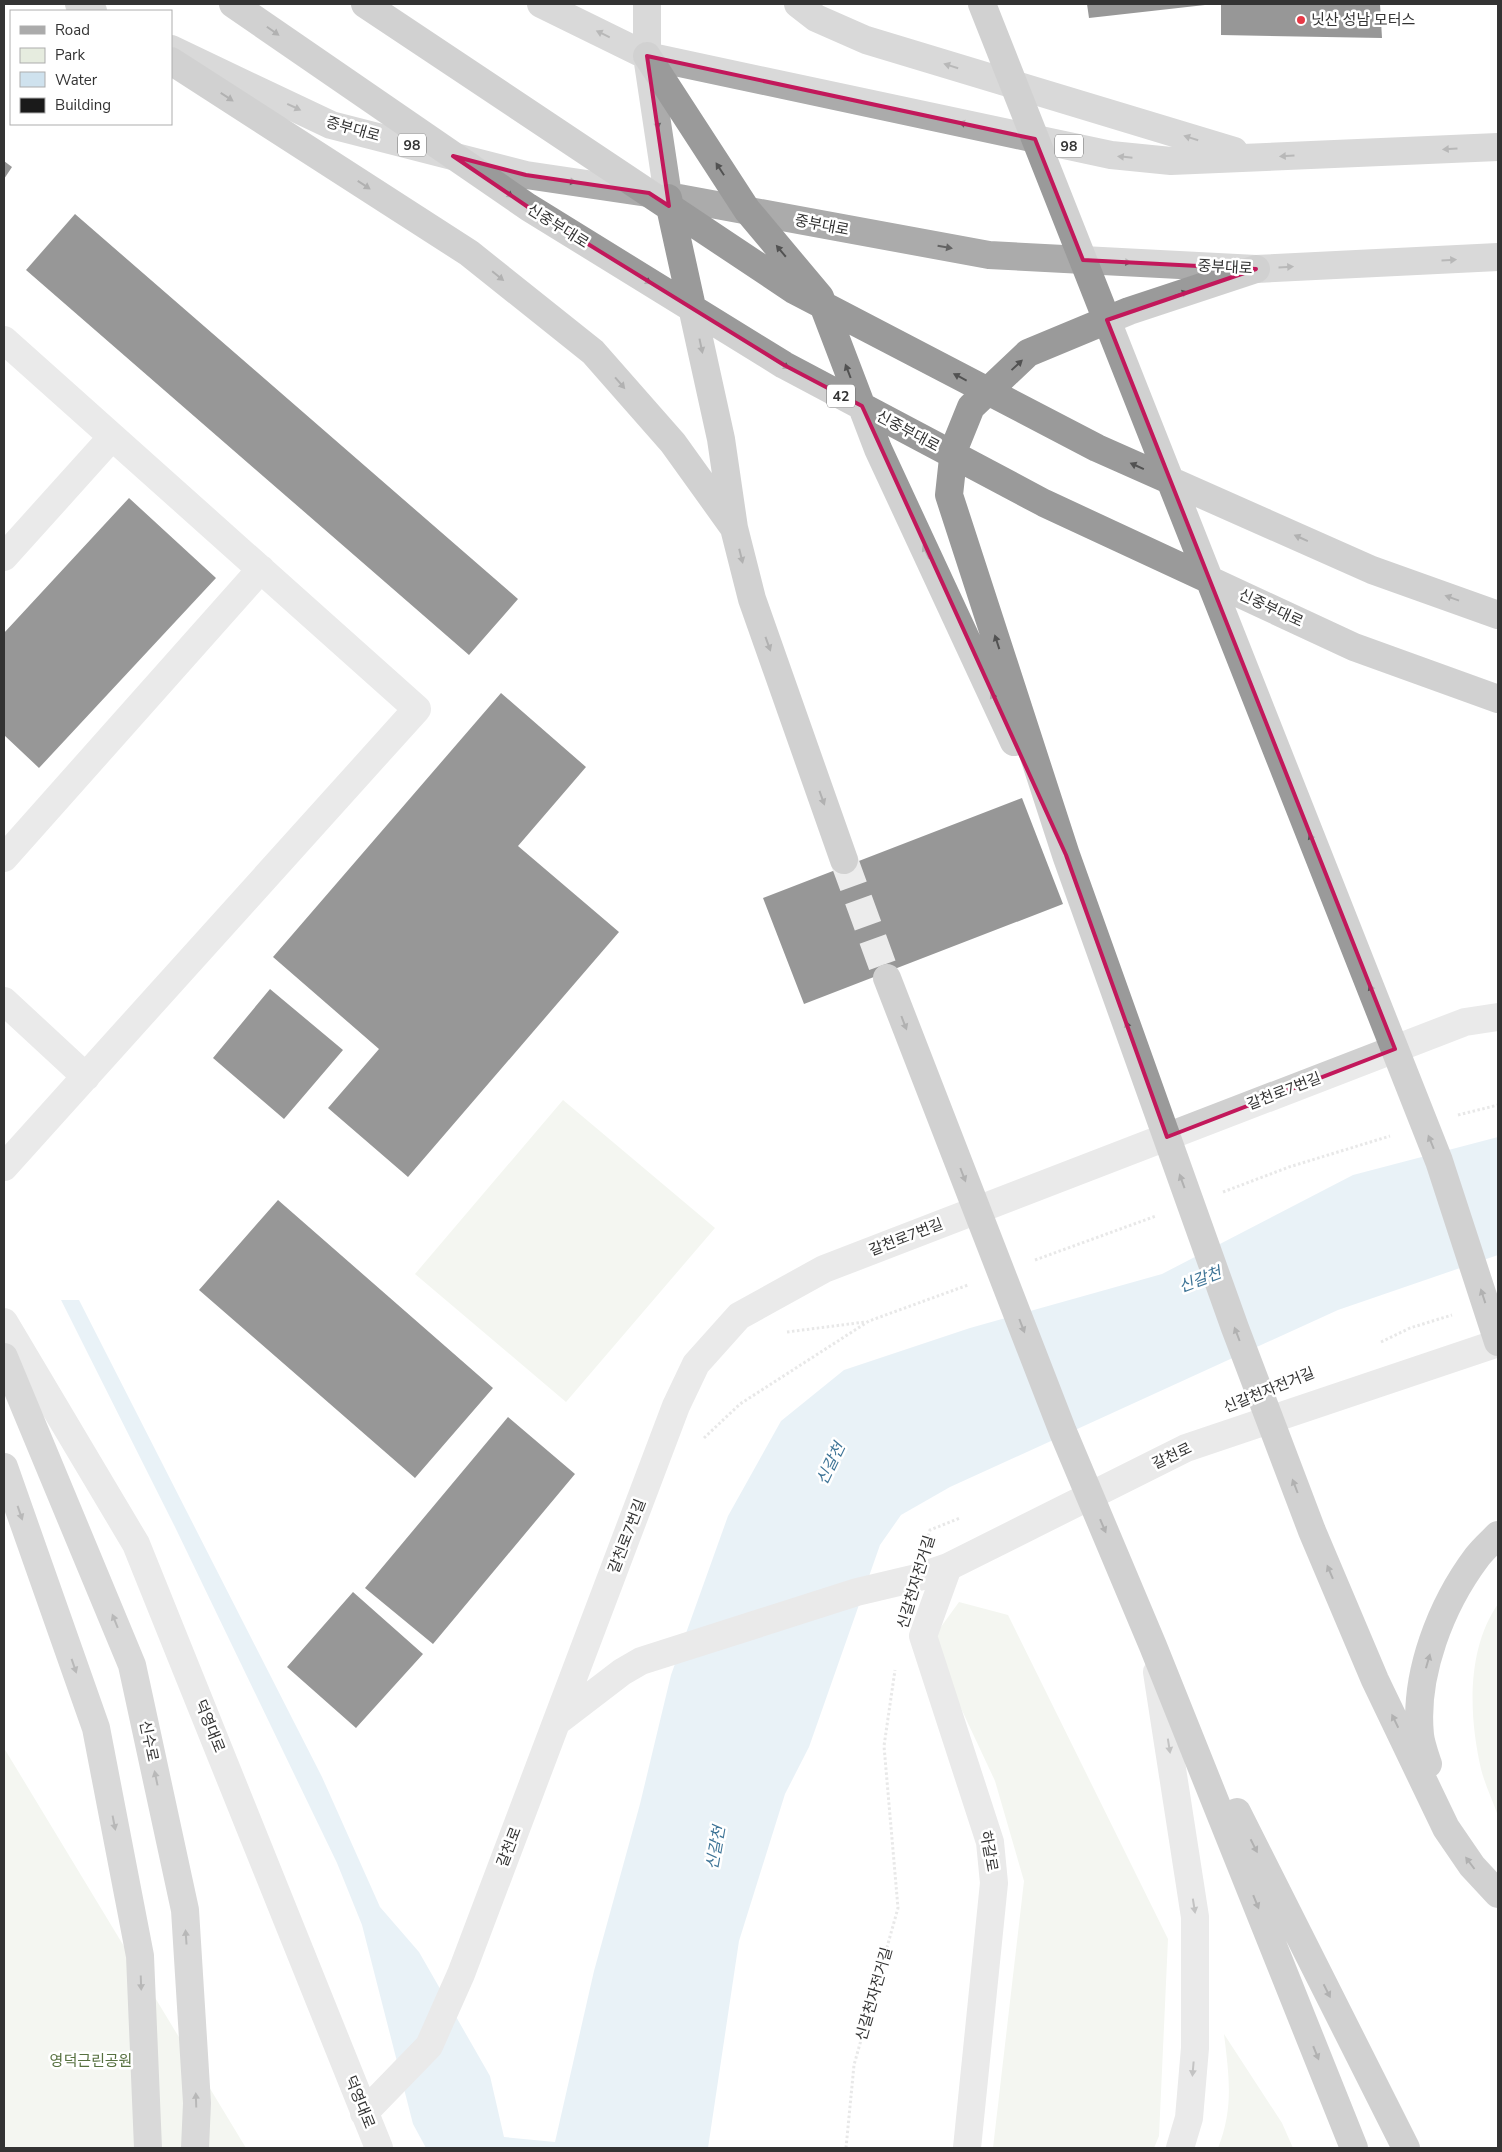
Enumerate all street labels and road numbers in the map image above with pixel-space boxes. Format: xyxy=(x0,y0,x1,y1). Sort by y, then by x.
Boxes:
street label: 중부대로 xyxy=(324,112,382,146)
road number: 98 xyxy=(398,134,426,156)
road number: 98 xyxy=(1055,134,1083,158)
street label: 신중부대로 xyxy=(523,199,593,253)
street label: 중부대로 xyxy=(793,210,851,240)
street label: 중부대로 xyxy=(1197,256,1253,278)
road number: 42 xyxy=(827,384,855,408)
street label: 신중부대로 xyxy=(873,406,943,456)
street label: 신중부대로 xyxy=(1235,584,1307,632)
street label: 갈천로7번길 xyxy=(1244,1068,1324,1114)
street label: 갈천로7번길 xyxy=(866,1214,946,1260)
street label: 신갈천자전거길 xyxy=(1220,1363,1318,1417)
street label: 갈천로 xyxy=(1149,1438,1195,1474)
street label: 갈천로7번길 xyxy=(604,1496,650,1576)
street label: 신갈천자전거길 xyxy=(892,1533,940,1631)
street label: 덕영대로 xyxy=(190,1697,230,1755)
street label: 신수로 xyxy=(135,1719,163,1763)
street label: 갈천로 xyxy=(492,1824,526,1870)
street label: 하갈로 xyxy=(976,1829,1002,1873)
street label: 신갈천자전거길 xyxy=(851,1945,897,2043)
street label: 덕영대로 xyxy=(340,2073,380,2131)

